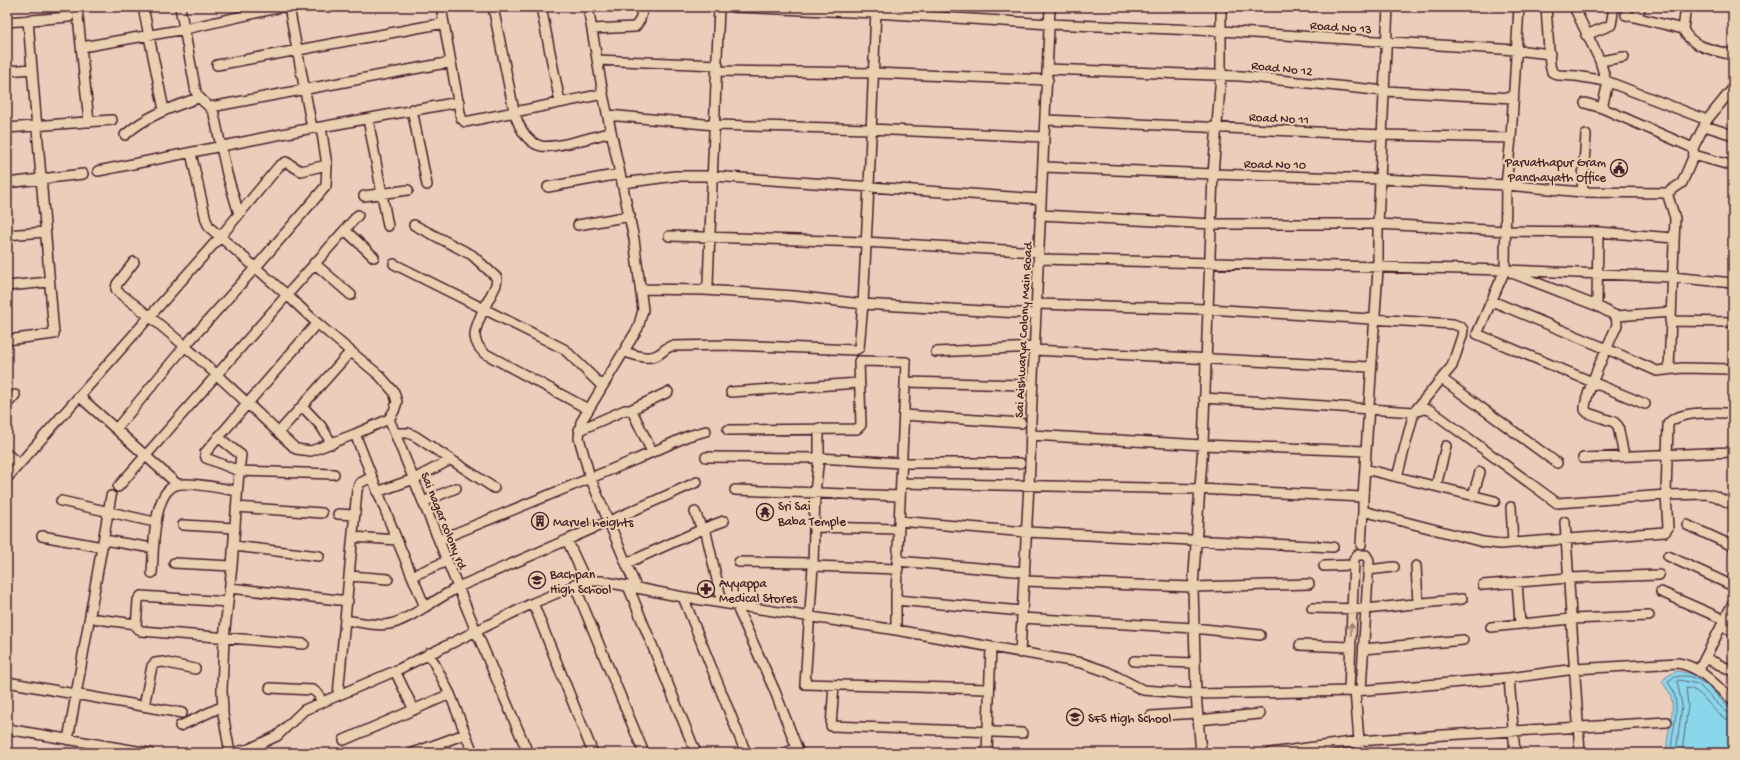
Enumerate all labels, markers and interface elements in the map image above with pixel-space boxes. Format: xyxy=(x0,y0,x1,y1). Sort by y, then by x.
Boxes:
street label: Road No 13 xyxy=(1309,19,1372,38)
street label: Road No 12 xyxy=(1250,59,1314,80)
street label: Road No 11 xyxy=(1248,110,1309,129)
place label: Parvathapur Gram Panchayath Office xyxy=(1504,156,1606,186)
street label: Road No 10 xyxy=(1244,157,1307,174)
public building icon: Parvathapur Gram Panchayath Office xyxy=(1609,158,1629,178)
street label: Sai Aishwarya Colony Main Road xyxy=(1012,241,1037,418)
street label: Sai nagar colony rd xyxy=(416,470,470,573)
place label: Sri Sai Baba Temple xyxy=(777,500,846,530)
temple icon: Sri Sai Baba Temple xyxy=(755,502,775,522)
building icon: Marvel heights xyxy=(530,511,550,531)
place label: Marvel heights xyxy=(553,516,634,531)
place label: Bachpan High School xyxy=(549,568,612,598)
school or university icon: Bachpan High School xyxy=(527,570,547,590)
place label: Ayyappa Medical Stores xyxy=(719,577,798,607)
pharmacy icon: Ayyappa Medical Stores xyxy=(696,579,716,599)
one-way arrow xyxy=(1347,623,1355,636)
school or university icon: SFS High School xyxy=(1065,707,1085,727)
place label: SFS High School xyxy=(1088,712,1171,727)

